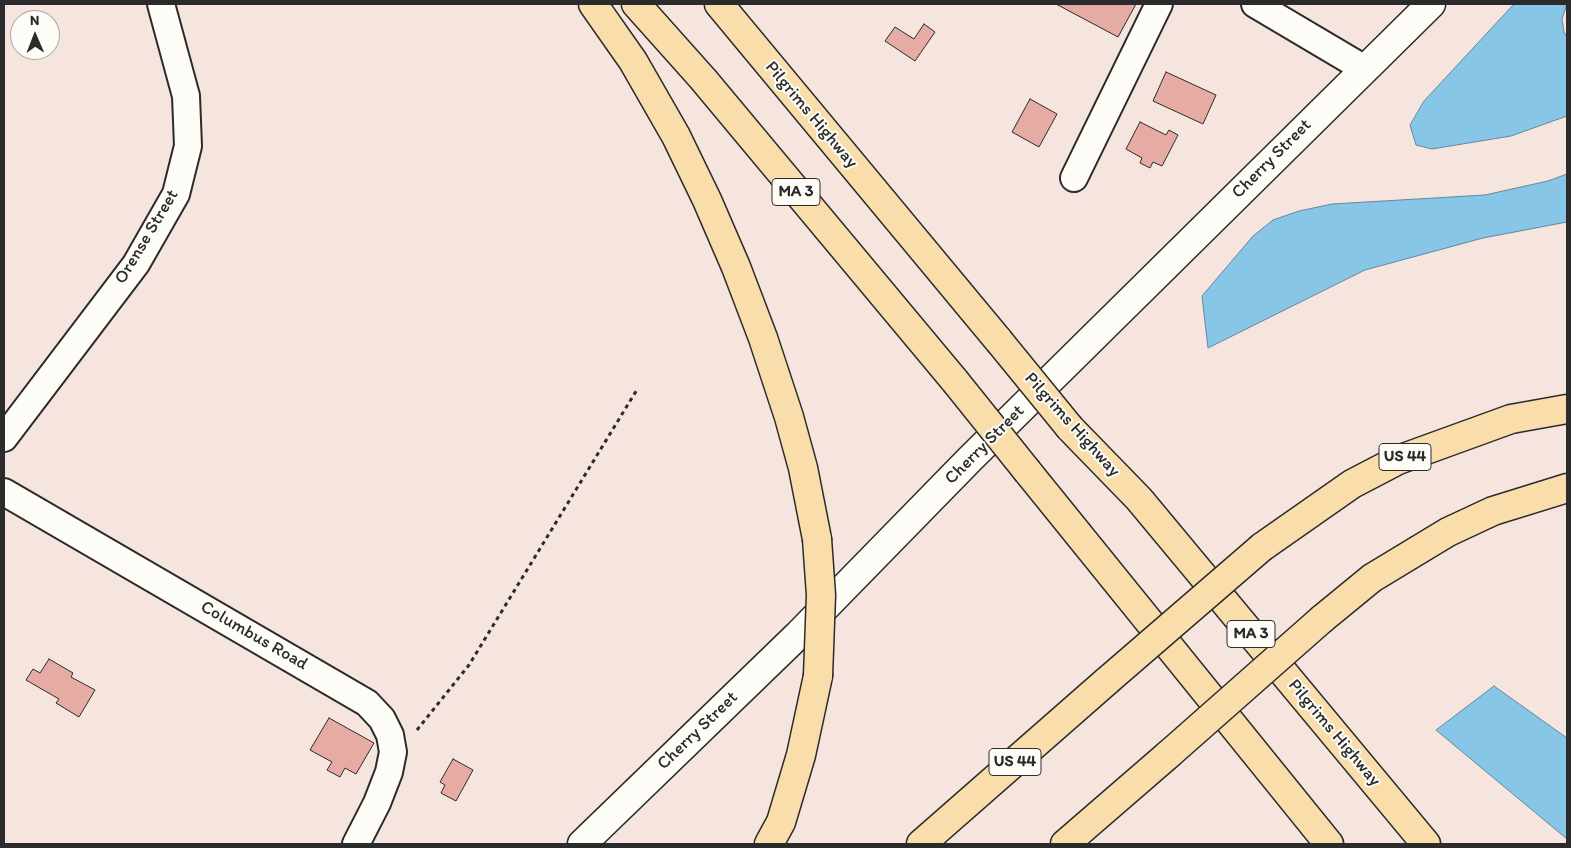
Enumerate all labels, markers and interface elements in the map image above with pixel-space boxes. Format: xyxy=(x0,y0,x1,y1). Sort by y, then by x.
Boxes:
north arrow xyxy=(10,10,60,60)
text: N xyxy=(30,12,40,29)
street label: Pilgrims Highway xyxy=(760,57,862,173)
street label: Cherry Street xyxy=(1228,115,1316,203)
road number: MA 3 xyxy=(772,178,820,206)
street label: Orense Street xyxy=(110,186,184,288)
street label: Pilgrims Highway xyxy=(1019,368,1125,482)
street label: Cherry Street xyxy=(941,401,1029,489)
road number: US 44 xyxy=(1379,444,1431,471)
street label: Columbus Road xyxy=(196,597,312,675)
road number: MA 3 xyxy=(1227,620,1275,648)
street label: Pilgrims Highway xyxy=(1283,675,1385,791)
street label: Cherry Street xyxy=(653,687,743,775)
road number: US 44 xyxy=(989,749,1041,776)

